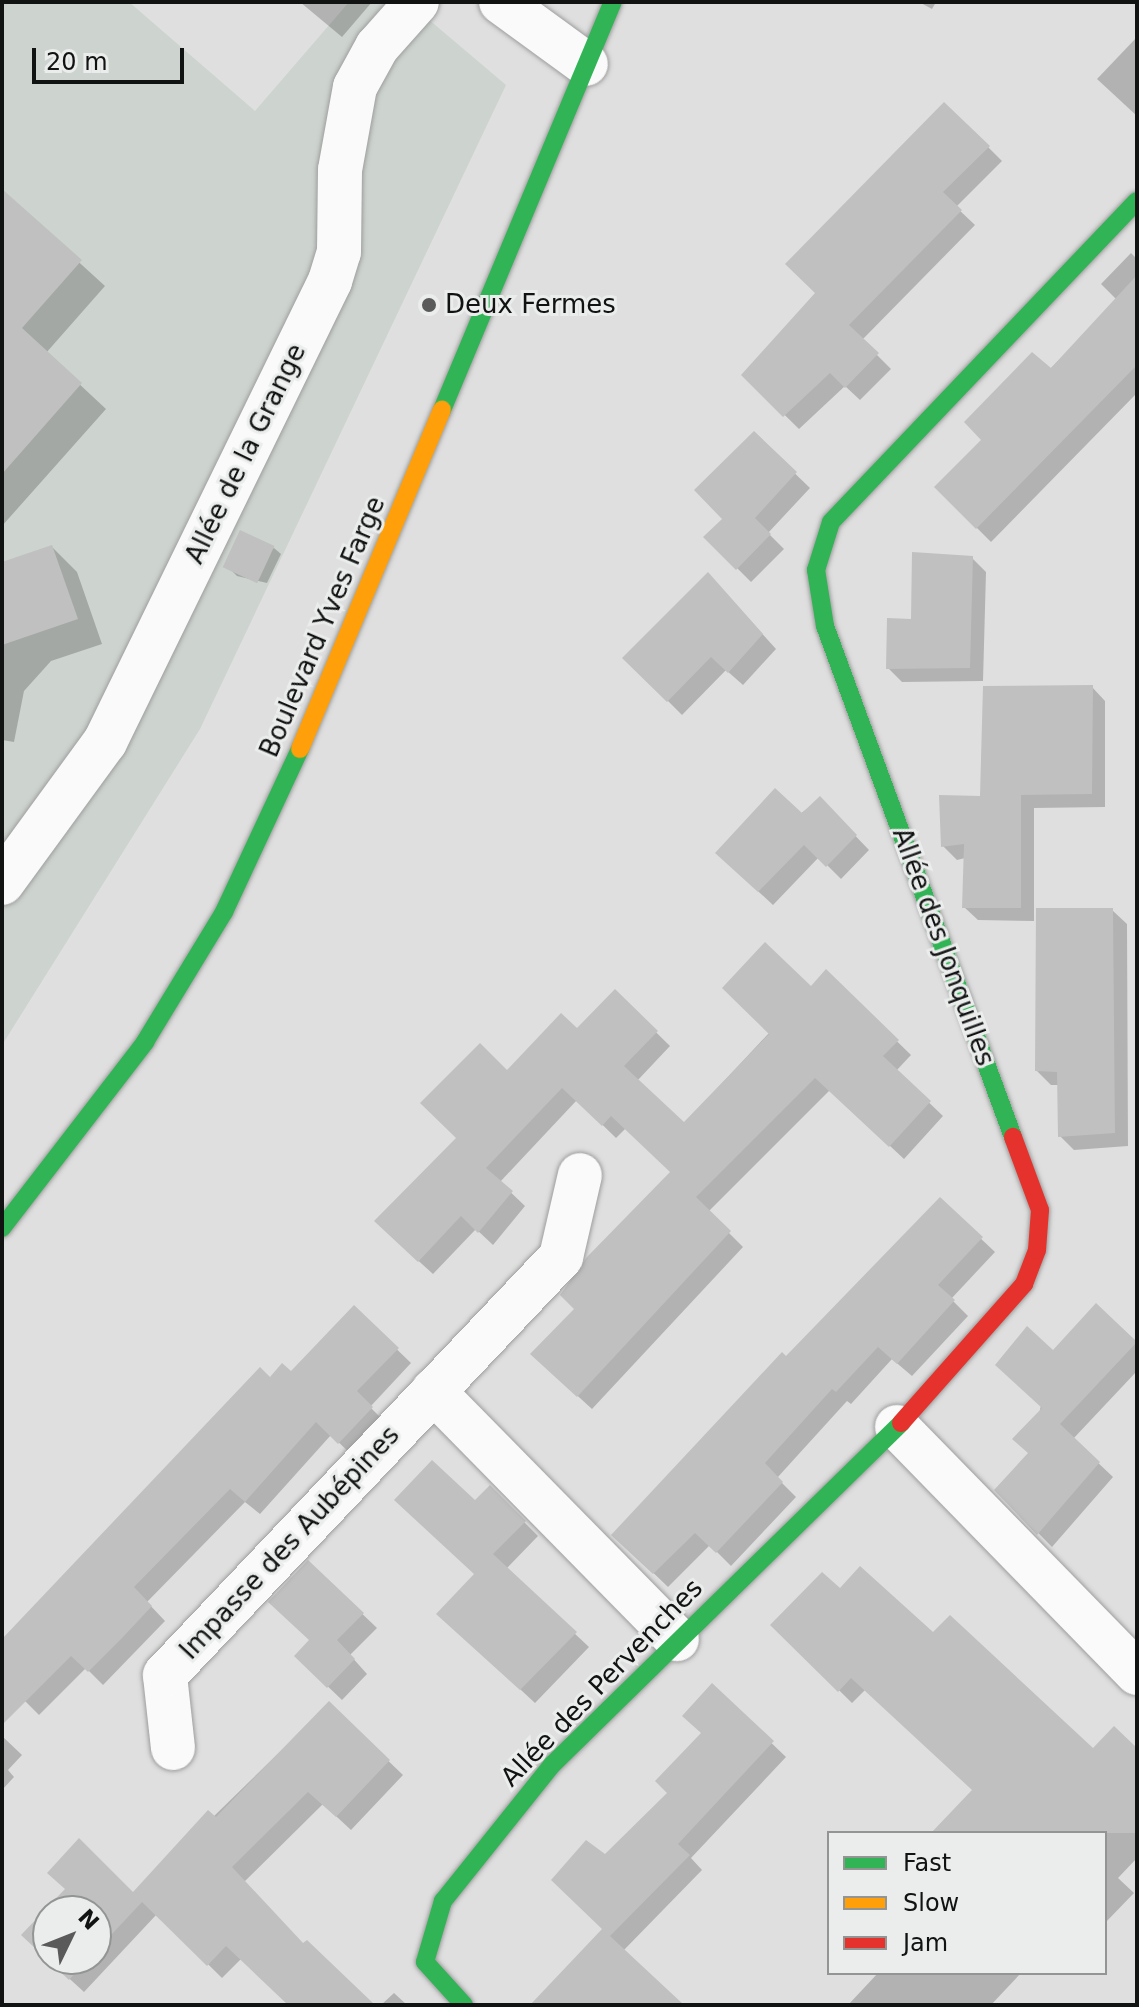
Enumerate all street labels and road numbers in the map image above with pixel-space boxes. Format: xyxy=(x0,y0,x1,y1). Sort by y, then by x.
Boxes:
street label: Allée de la Grange xyxy=(179,339,313,569)
street label: Boulevard Yves Farge xyxy=(254,492,392,762)
street label: Allée des Jonquilles xyxy=(885,824,1001,1070)
street label: Impasse des Aubépines xyxy=(174,1420,406,1666)
street label: Allée des Pervenches xyxy=(495,1573,709,1793)

